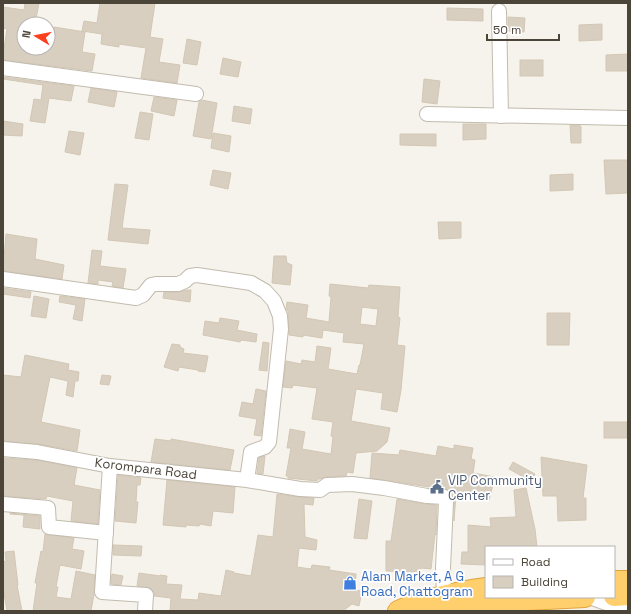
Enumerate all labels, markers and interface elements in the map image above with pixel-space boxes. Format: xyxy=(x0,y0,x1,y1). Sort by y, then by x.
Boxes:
north arrow xyxy=(16,16,56,56)
scale bar xyxy=(487,16,559,42)
text: 50 m xyxy=(493,22,521,38)
text: N xyxy=(19,29,34,39)
street label: Korompara Road xyxy=(94,454,198,483)
place label: VIP Community Center xyxy=(448,472,542,504)
public building icon: VIP Community Center xyxy=(429,479,445,495)
legend xyxy=(485,546,615,598)
text: Road xyxy=(521,554,550,570)
place label: Alam Market, A G Road, Chattogram xyxy=(361,568,473,600)
text: Building xyxy=(521,574,568,590)
shop icon: Alam Market, A G Road, Chattogram xyxy=(342,575,358,591)

